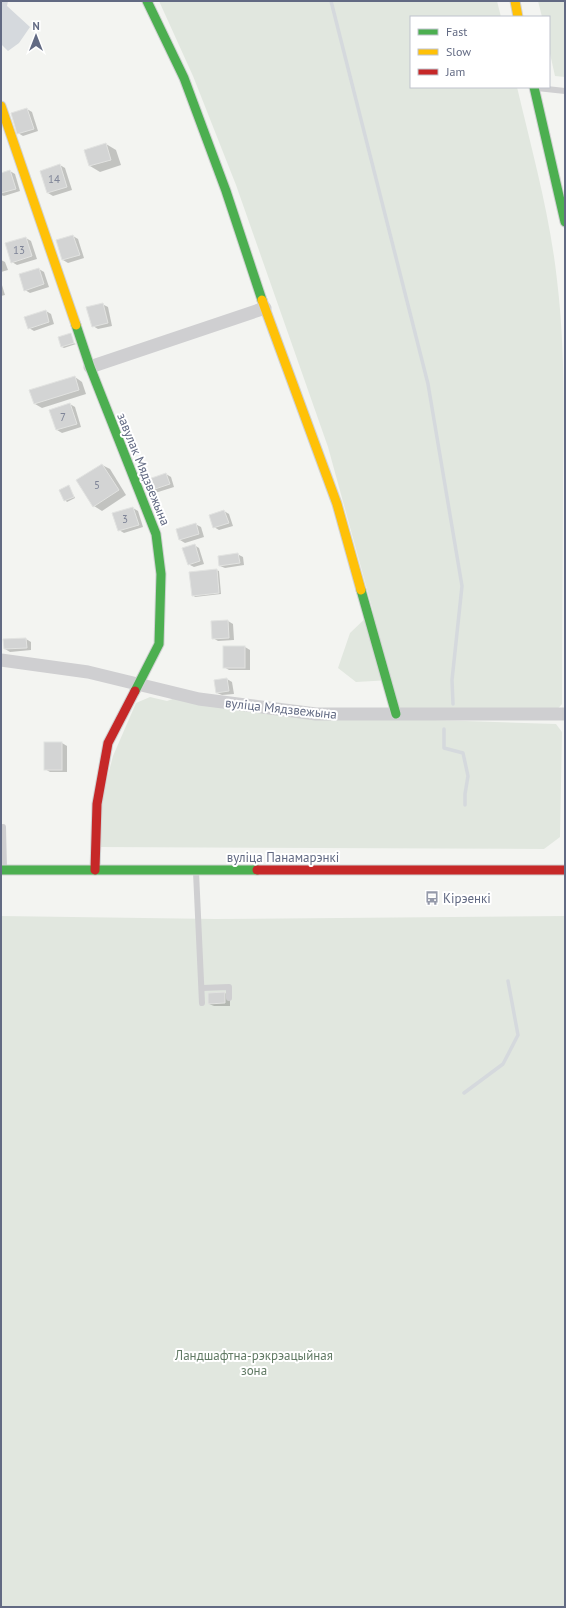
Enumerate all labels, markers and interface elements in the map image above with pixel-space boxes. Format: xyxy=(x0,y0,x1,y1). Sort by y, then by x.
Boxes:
north arrow xyxy=(16,16,56,56)
legend xyxy=(410,16,550,88)
text: N xyxy=(32,19,40,33)
text: Fast xyxy=(446,24,467,39)
text: Slow xyxy=(446,44,471,59)
text: Jam xyxy=(445,64,465,79)
house number: 14 xyxy=(48,172,60,186)
house number: 13 xyxy=(13,243,25,257)
house number: 7 xyxy=(60,410,66,424)
street label: завулак Мядзвежына xyxy=(113,410,174,528)
house number: 5 xyxy=(94,478,100,492)
house number: 3 xyxy=(122,512,128,526)
street label: вуліца Мядзвежына xyxy=(224,694,338,723)
street label: вуліца Панамарэнкі xyxy=(227,849,339,866)
bus stop icon: Кірэенкі xyxy=(424,890,440,906)
place label: Кірэенкі xyxy=(443,890,491,907)
park label: Ландшафтна-рэкрэацыйная зона xyxy=(174,1347,333,1379)

